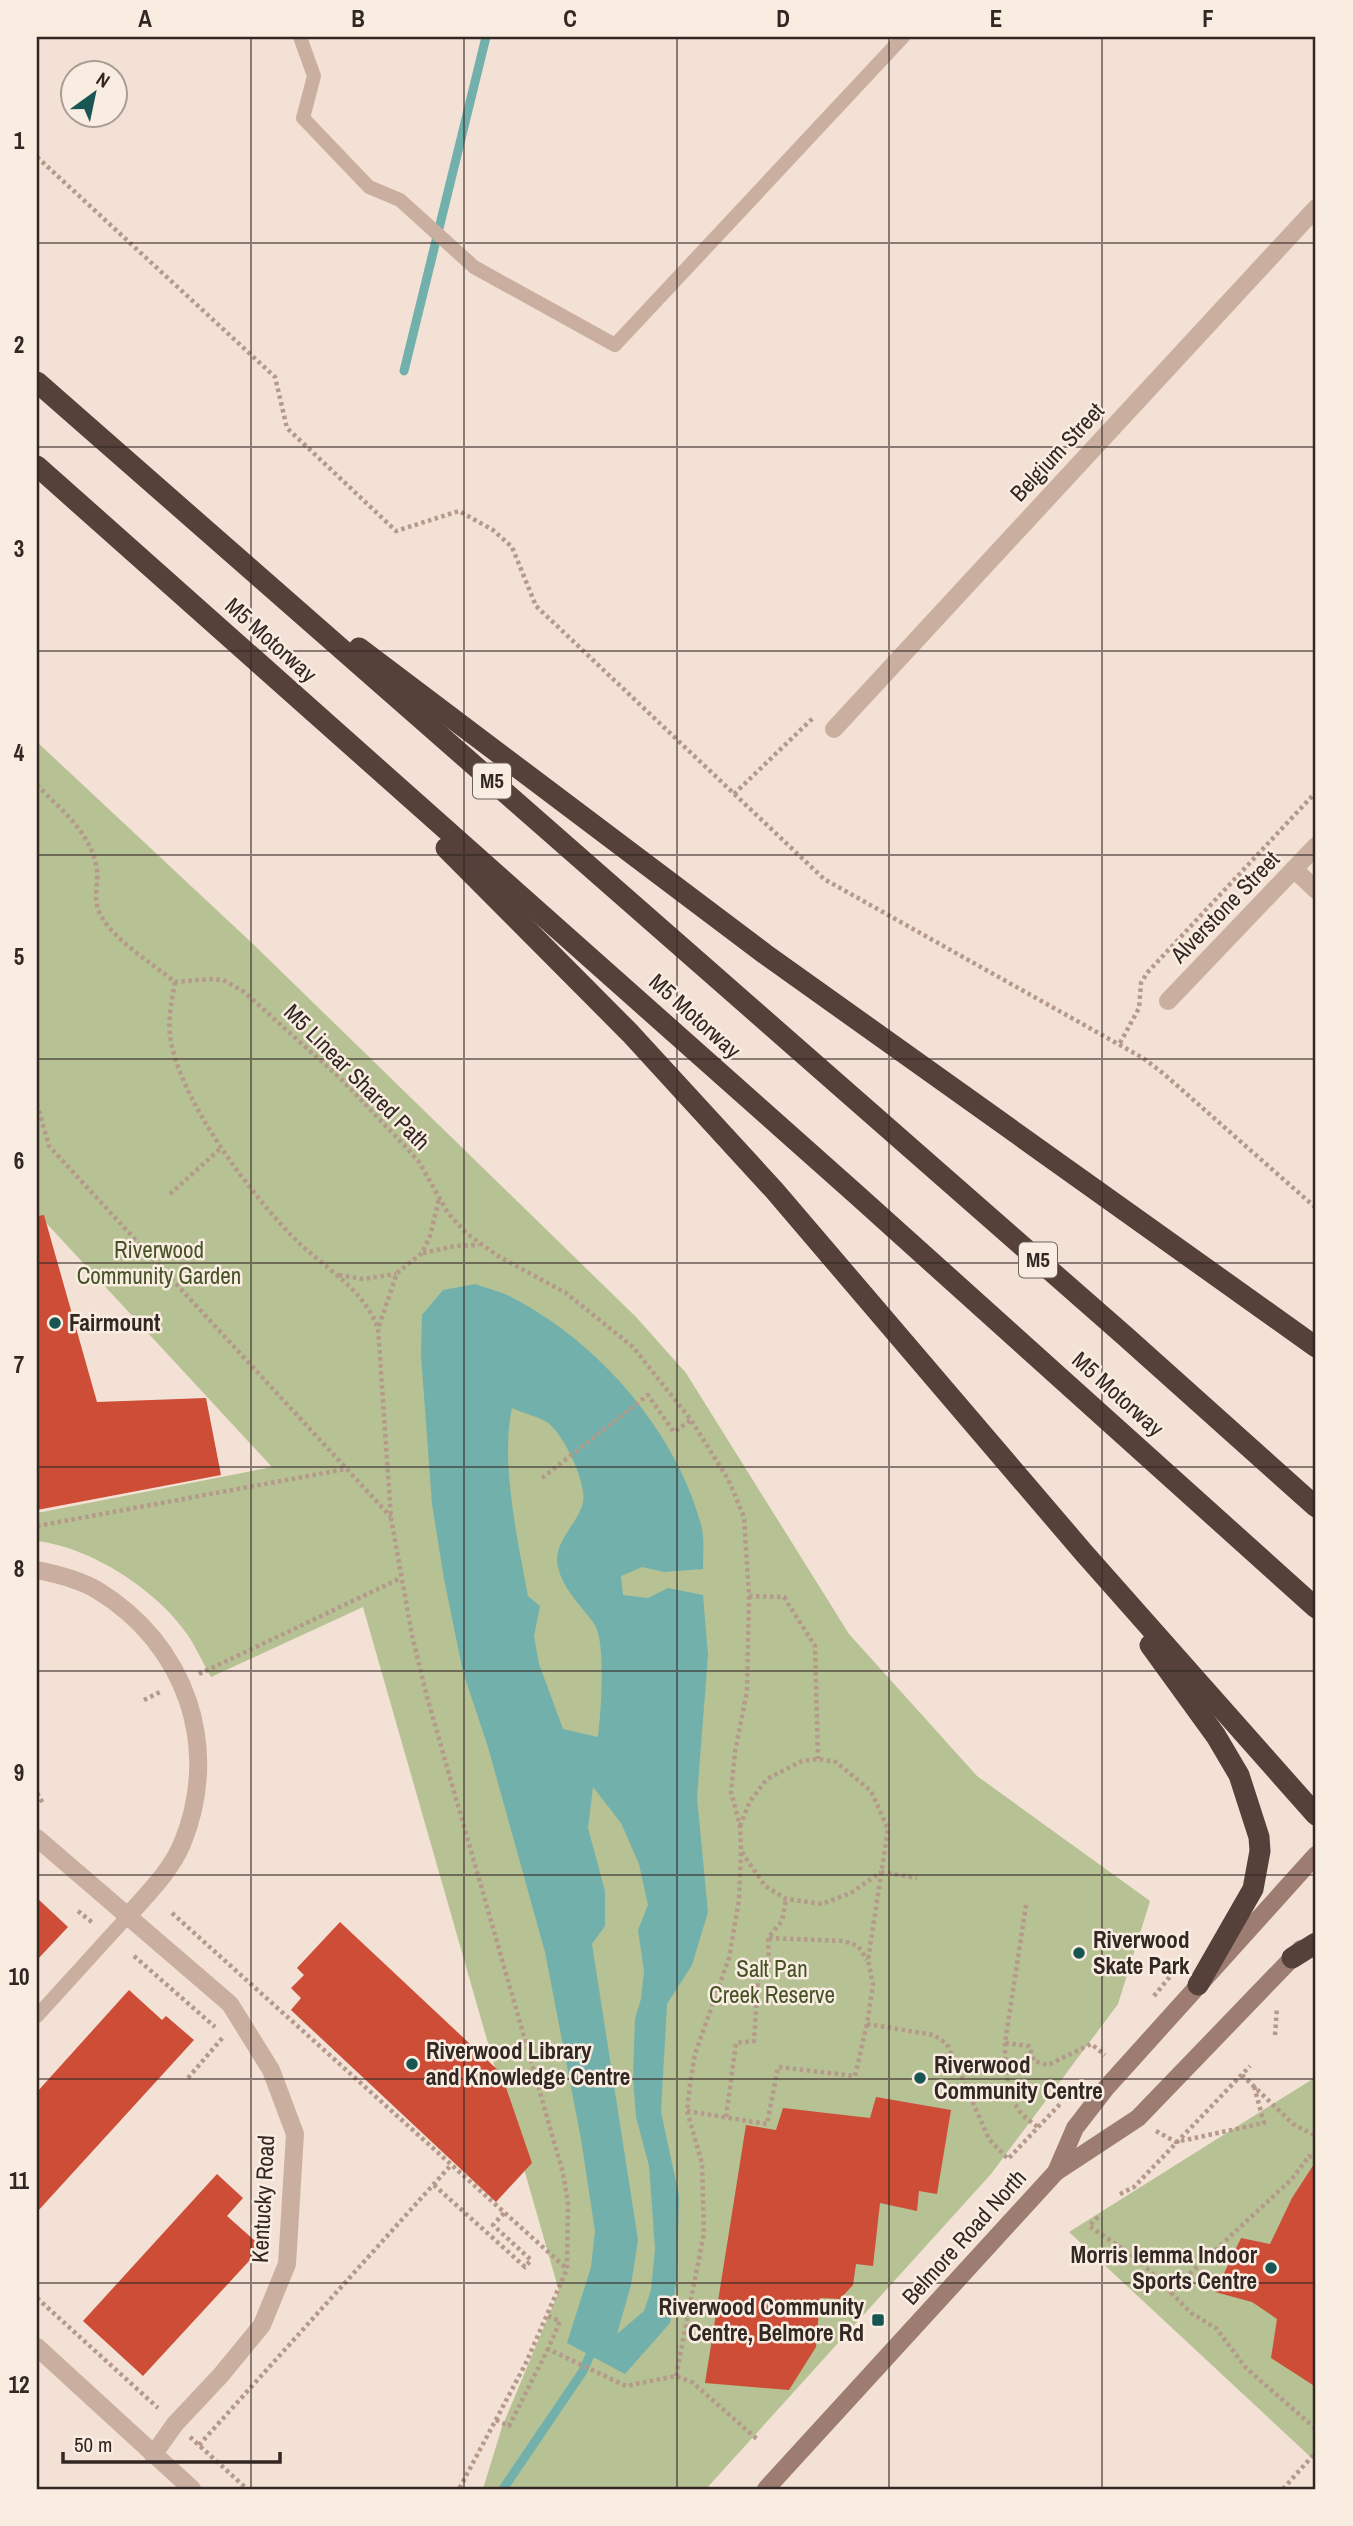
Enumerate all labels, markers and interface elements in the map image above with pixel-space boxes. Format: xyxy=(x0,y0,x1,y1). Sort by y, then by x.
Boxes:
text: A xyxy=(138,3,152,34)
text: B xyxy=(351,3,365,34)
text: C xyxy=(563,3,577,34)
text: D xyxy=(776,3,790,34)
text: E xyxy=(990,3,1002,34)
text: F xyxy=(1202,3,1214,34)
north arrow xyxy=(60,60,130,130)
text: N xyxy=(91,66,115,94)
text: 1 xyxy=(14,125,25,156)
text: 2 xyxy=(14,329,24,360)
street label: Belgium Street xyxy=(1003,395,1111,508)
text: 3 xyxy=(14,533,24,564)
street label: M5 Motorway xyxy=(219,590,324,689)
text: 4 xyxy=(14,737,25,768)
road number: M5 xyxy=(473,764,511,798)
street label: Alverstone Street xyxy=(1163,844,1286,970)
text: 5 xyxy=(14,941,24,972)
street label: M5 Motorway xyxy=(643,966,748,1065)
street label: M5 Linear Shared Path xyxy=(277,997,437,1157)
text: 6 xyxy=(14,1145,24,1176)
park label: Riverwood Community Garden xyxy=(77,1234,241,1291)
road number: M5 xyxy=(1019,1242,1057,1278)
place label: Fairmount xyxy=(69,1307,160,1338)
marker: Fairmount xyxy=(47,1315,63,1331)
street label: M5 Motorway xyxy=(1066,1344,1171,1443)
text: 7 xyxy=(14,1349,24,1380)
text: 8 xyxy=(14,1553,24,1584)
text: 9 xyxy=(14,1757,24,1788)
place label: Riverwood Skate Park xyxy=(1093,1924,1190,1981)
marker: Riverwood Skate Park xyxy=(1071,1945,1087,1961)
park label: Salt Pan Creek Reserve xyxy=(709,1953,835,2010)
text: 10 xyxy=(9,1961,29,1992)
place label: Riverwood Library and Knowledge Centre xyxy=(426,2035,630,2092)
place label: Riverwood Community Centre xyxy=(934,2049,1103,2106)
marker: Riverwood Library and Knowledge Centre xyxy=(404,2056,420,2072)
marker: Riverwood Community Centre xyxy=(912,2070,928,2086)
street label: Kentucky Road xyxy=(244,2134,281,2264)
street label: Belmore Road North xyxy=(895,2162,1033,2311)
text: 11 xyxy=(9,2165,29,2196)
place label: Morris Iemma Indoor Sports Centre xyxy=(1070,2239,1258,2296)
marker: Morris Iemma Indoor Sports Centre xyxy=(1263,2260,1279,2276)
place label: Riverwood Community Centre, Belmore Rd xyxy=(659,2291,865,2348)
marker: Riverwood Community Centre, Belmore Rd xyxy=(870,2312,886,2328)
text: 12 xyxy=(9,2369,29,2400)
scale bar xyxy=(63,2421,280,2465)
text: 50 m xyxy=(74,2430,112,2459)

